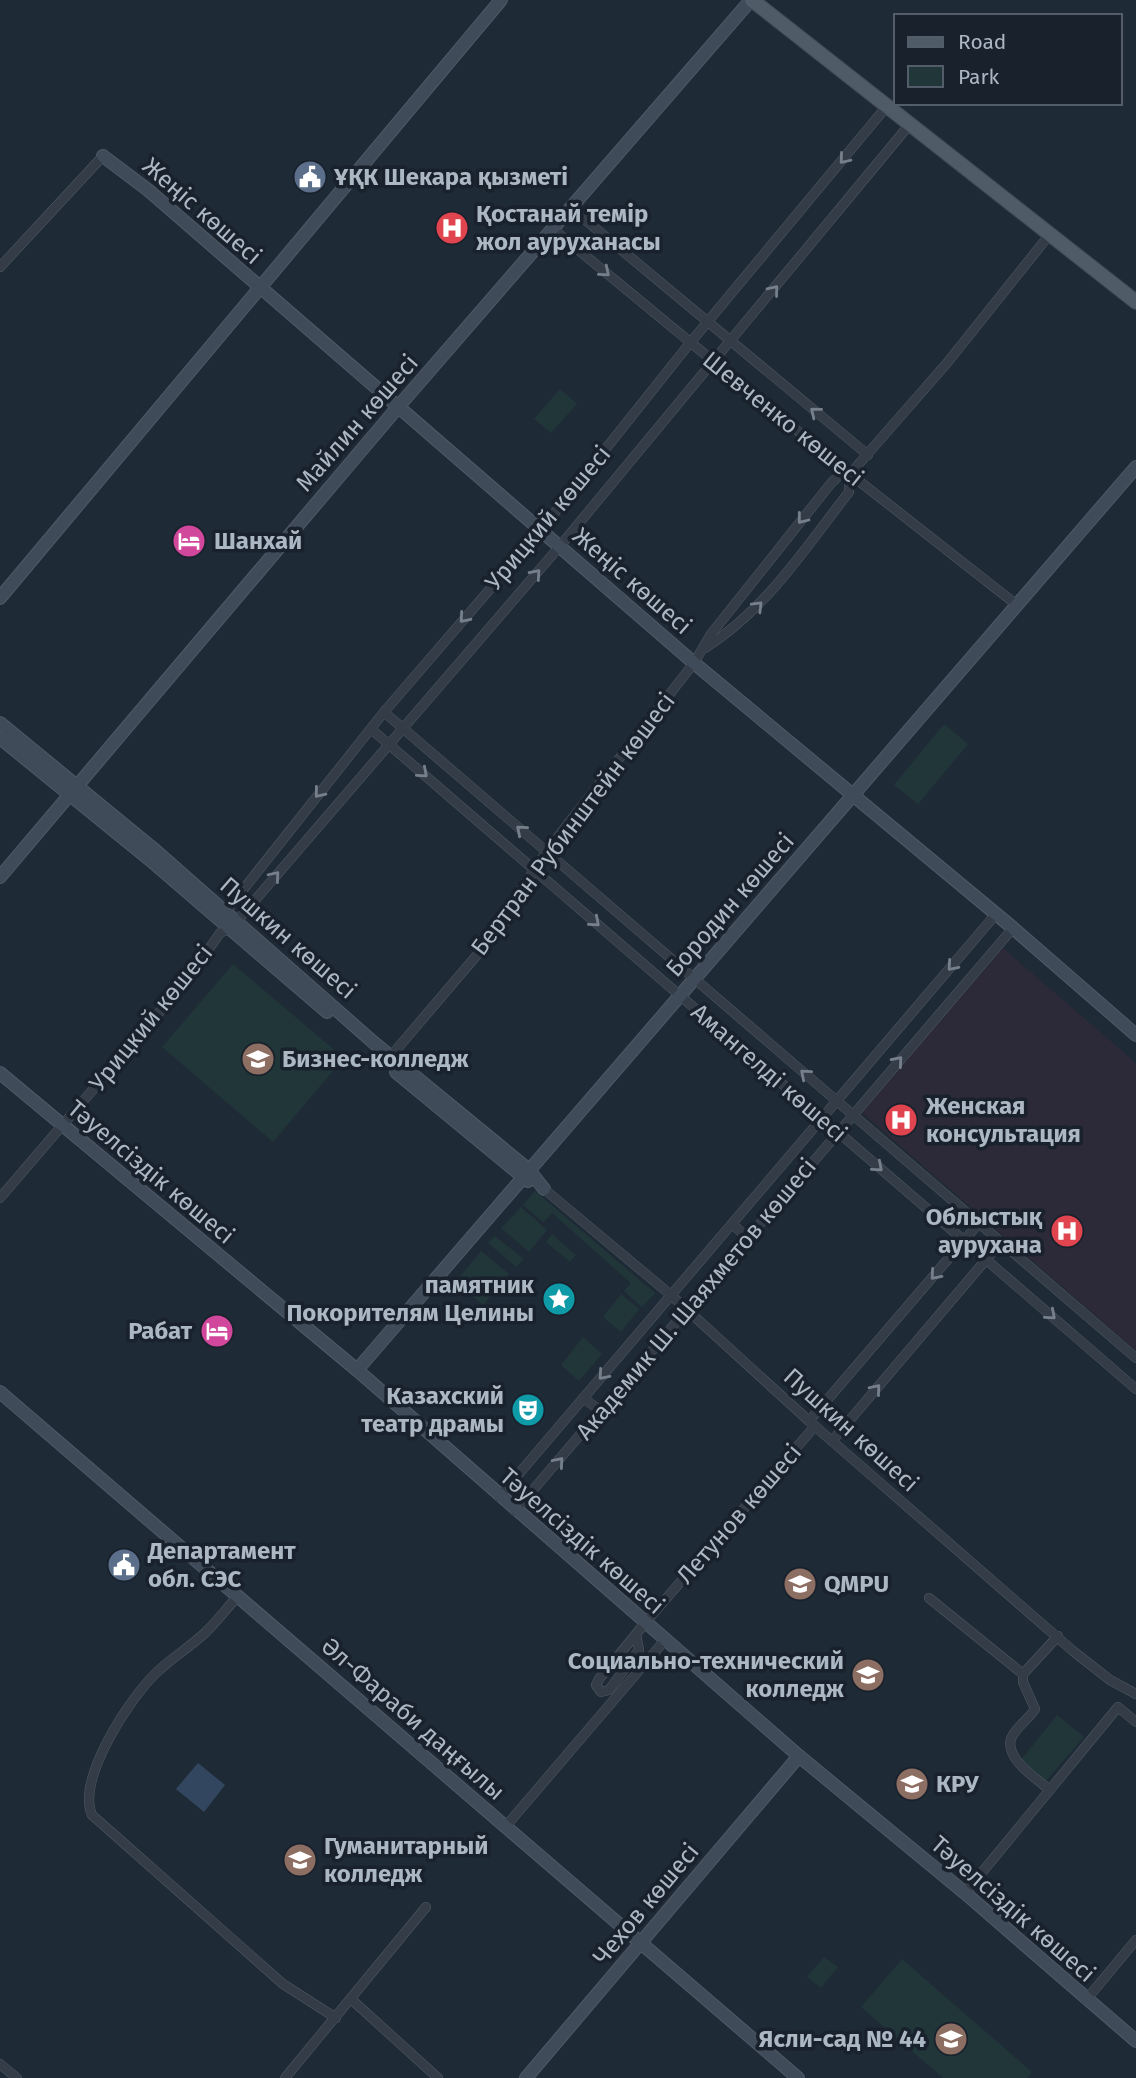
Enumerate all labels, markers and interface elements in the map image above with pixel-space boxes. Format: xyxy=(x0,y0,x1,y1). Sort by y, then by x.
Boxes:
legend xyxy=(894,14,1122,105)
text: Road xyxy=(958,29,1006,55)
text: Park xyxy=(958,64,1000,90)
one-way arrow xyxy=(839,151,852,163)
street label: Жеңіс көшесі xyxy=(137,152,267,270)
public building icon: ҰҚК Шекара қызметі xyxy=(291,158,329,196)
place label: ҰҚК Шекара қызметі xyxy=(333,163,568,191)
place label: Қостанай темір жол ауруханасы xyxy=(476,200,661,256)
hospital icon: Қостанай темір жол ауруханасы xyxy=(433,209,471,247)
one-way arrow xyxy=(597,264,610,276)
one-way arrow xyxy=(765,286,778,298)
street label: Шевченко көшесі xyxy=(697,346,869,492)
street label: Майлин көшесі xyxy=(290,349,424,497)
one-way arrow xyxy=(810,407,822,420)
street label: Урицкий көшесі xyxy=(479,440,617,596)
one-way arrow xyxy=(798,511,810,524)
hotel icon: Шанхай xyxy=(170,522,208,560)
street label: Жеңіс көшесі xyxy=(567,522,697,640)
place label: Шанхай xyxy=(214,527,302,555)
one-way arrow xyxy=(528,569,540,582)
one-way arrow xyxy=(750,601,763,614)
one-way arrow xyxy=(460,610,472,623)
street label: Бертран Рубинштейн көшесі xyxy=(465,687,681,961)
one-way arrow xyxy=(414,765,427,777)
one-way arrow xyxy=(315,785,327,798)
one-way arrow xyxy=(516,826,529,838)
street label: Бородин көшесі xyxy=(660,828,800,982)
street label: Пушкин көшесі xyxy=(214,871,362,1005)
one-way arrow xyxy=(267,871,279,884)
one-way arrow xyxy=(587,914,600,926)
street label: Урицкий көшесі xyxy=(83,939,219,1097)
one-way arrow xyxy=(948,957,960,970)
street label: Амангелді көшесі xyxy=(686,998,852,1148)
school or university icon: Бизнес-колледж xyxy=(239,1040,277,1078)
place label: Бизнес-колледж xyxy=(282,1045,469,1073)
one-way arrow xyxy=(890,1056,902,1069)
one-way arrow xyxy=(801,1070,814,1082)
place label: Женская консультация xyxy=(925,1092,1081,1148)
street label: Тәуелсіздік көшесі xyxy=(62,1094,240,1250)
hospital icon: Женская консультация xyxy=(882,1101,920,1139)
street label: Академик Ш. Шаяхметов көшесі xyxy=(570,1153,822,1445)
one-way arrow xyxy=(870,1159,883,1171)
place label: Облыстық аурухана xyxy=(926,1203,1043,1259)
hospital icon: Облыстық аурухана xyxy=(1048,1212,1086,1250)
one-way arrow xyxy=(931,1267,943,1280)
place label: памятник Покорителям Целины xyxy=(286,1271,535,1327)
place icon: памятник Покорителям Целины xyxy=(540,1280,578,1318)
one-way arrow xyxy=(1042,1307,1055,1319)
hotel icon: Рабат xyxy=(198,1312,236,1350)
place label: Рабат xyxy=(128,1317,193,1345)
street label: Пушкин көшесі xyxy=(778,1362,924,1498)
one-way arrow xyxy=(599,1367,611,1380)
place label: Казахский театр драмы xyxy=(361,1382,504,1438)
one-way arrow xyxy=(868,1384,880,1397)
theatre icon: Казахский театр драмы xyxy=(509,1391,547,1429)
street label: Летунов көшесі xyxy=(671,1438,807,1590)
one-way arrow xyxy=(551,1457,563,1470)
street label: Тәуелсіздік көшесі xyxy=(494,1462,670,1620)
place label: Департамент обл. СЭС xyxy=(147,1537,296,1593)
public building icon: Департамент обл. СЭС xyxy=(105,1546,143,1584)
school or university icon: QMPU xyxy=(781,1565,819,1603)
place label: QMPU xyxy=(824,1570,889,1598)
street label: Әл-Фараби даңғылы xyxy=(316,1632,510,1806)
place label: Социально-технический колледж xyxy=(568,1647,845,1703)
school or university icon: Социально-технический колледж xyxy=(849,1656,887,1694)
school or university icon: КРУ xyxy=(893,1765,931,1803)
place label: КРУ xyxy=(936,1770,980,1798)
street label: Тәуелсіздік көшесі xyxy=(925,1830,1101,1988)
place label: Гуманитарный колледж xyxy=(324,1832,488,1888)
street label: Чехов көшесі xyxy=(587,1838,705,1970)
school or university icon: Гуманитарный колледж xyxy=(281,1841,319,1879)
school or university icon: Ясли-сад № 44 xyxy=(932,2020,970,2058)
place label: Ясли-сад № 44 xyxy=(759,2025,926,2053)

